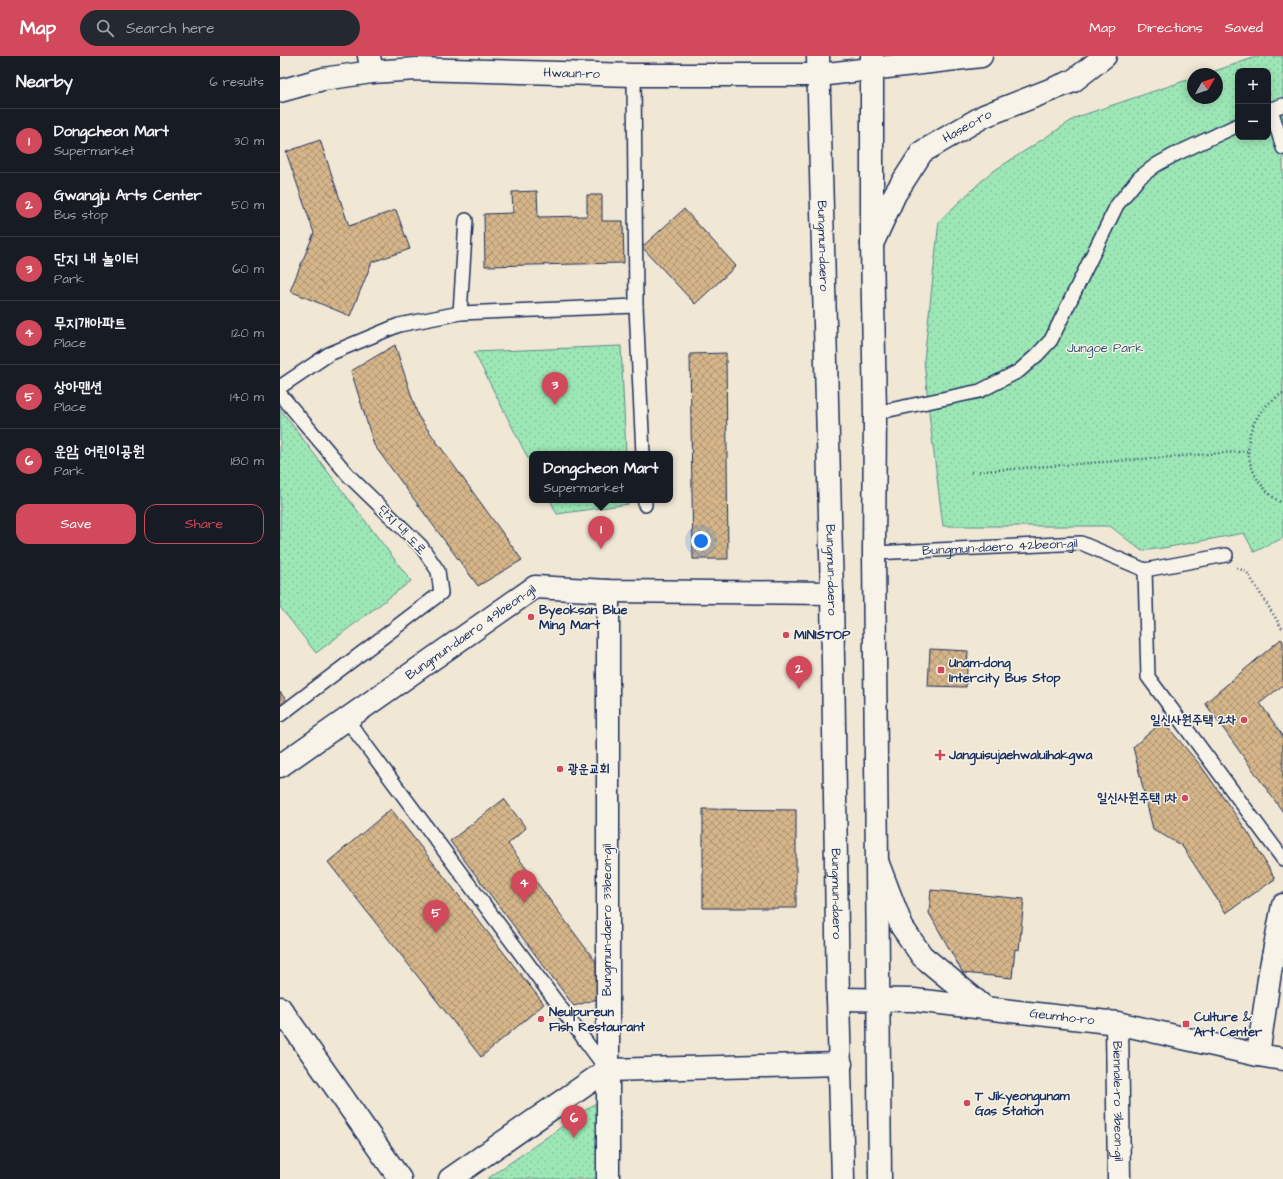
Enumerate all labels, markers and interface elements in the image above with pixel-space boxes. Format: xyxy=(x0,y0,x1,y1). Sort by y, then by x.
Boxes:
search box xyxy=(80,10,360,46)
text: Map xyxy=(20,15,56,42)
icon: search xyxy=(94,17,116,39)
text: Search here xyxy=(126,18,215,39)
text: Map xyxy=(1089,18,1116,38)
text: Directions xyxy=(1138,18,1203,38)
text: Saved xyxy=(1225,18,1263,38)
street label: Hwaun-ro xyxy=(543,64,601,83)
north arrow xyxy=(1187,68,1223,104)
map controls xyxy=(1235,68,1271,140)
button: + xyxy=(1235,68,1271,104)
text: Nearby xyxy=(16,70,73,94)
text: 6 results xyxy=(209,73,264,91)
button: − xyxy=(1235,104,1271,140)
street label: Haseo-ro xyxy=(939,105,995,147)
text: Dongcheon Mart xyxy=(54,121,169,142)
text: 1 xyxy=(28,132,30,150)
text: 30 m xyxy=(234,132,264,150)
text: Supermarket xyxy=(54,142,135,160)
text: Gwangju Arts Center xyxy=(54,185,202,206)
text: 2 xyxy=(25,196,33,214)
text: 50 m xyxy=(231,196,264,214)
street label: Bungmun-daero xyxy=(812,200,833,292)
text: Bus stop xyxy=(54,206,108,224)
text: 단지 내 놀이터 xyxy=(54,249,138,270)
text: 3 xyxy=(26,260,32,278)
text: 60 m xyxy=(232,260,264,278)
text: Park xyxy=(54,270,84,288)
text: 무지개아파트 xyxy=(54,313,126,334)
text: 4 xyxy=(25,324,33,342)
text: 120 m xyxy=(231,324,264,342)
text: Place xyxy=(54,334,86,352)
park label: Jungoe Park xyxy=(1067,339,1143,358)
pin: 3 xyxy=(542,372,568,405)
text: 상아맨션 xyxy=(54,377,102,398)
text: 5 xyxy=(24,388,34,406)
text: 140 m xyxy=(230,388,264,406)
text: Place xyxy=(54,398,86,416)
text: 운암 어린이공원 xyxy=(54,441,145,462)
popup xyxy=(529,451,673,503)
text: 6 xyxy=(25,452,33,470)
text: 180 m xyxy=(230,452,264,470)
text: Dongcheon Mart xyxy=(544,458,658,479)
text: Park xyxy=(54,462,84,480)
text: Supermarket xyxy=(544,479,624,497)
street label: 단지 내 도로 xyxy=(374,501,430,559)
button: Save xyxy=(16,504,136,544)
button: Share xyxy=(144,504,264,544)
pin: 1 xyxy=(588,516,614,549)
street label: Bungmun-daero xyxy=(821,524,841,616)
your location xyxy=(691,531,711,551)
street label: Bungmun-daero 42beon-gil xyxy=(922,534,1078,560)
street label: Bungmun-daero 49beon-gil xyxy=(402,580,540,684)
place label: Byeoksan Blue Ming Mart xyxy=(539,601,627,636)
marker: Byeoksan Blue Ming Mart xyxy=(526,612,536,622)
place label: MINISTOP xyxy=(794,626,851,644)
marker: MINISTOP xyxy=(781,630,791,640)
place label: Unam-dong Intercity Bus Stop xyxy=(948,654,1061,688)
pin: 2 xyxy=(786,656,812,689)
marker: Unam-dong Intercity Bus Stop xyxy=(936,665,946,675)
place label: 일신사원주택 2차 xyxy=(1150,711,1237,729)
marker: 일신사원주택 2차 xyxy=(1239,715,1249,725)
place label: Janguisujaehwaluihakgwa xyxy=(948,746,1093,766)
marker: Janguisujaehwaluihakgwa xyxy=(934,749,946,761)
place label: 광운교회 xyxy=(568,760,610,778)
marker: 광운교회 xyxy=(555,764,565,774)
place label: 일신사원주택 1차 xyxy=(1097,789,1178,807)
marker: 일신사원주택 1차 xyxy=(1180,793,1190,803)
street label: Bungmun-daero 33beon-gil xyxy=(598,844,617,996)
street label: Bungmun-daero xyxy=(826,848,846,940)
pin: 4 xyxy=(511,870,537,903)
pin: 5 xyxy=(423,900,449,933)
place label: Neulpureun Fish Restaurant xyxy=(549,1003,646,1036)
street label: Geumho-ro xyxy=(1029,1004,1096,1029)
place label: Culture & Art Center xyxy=(1194,1008,1263,1041)
marker: Neulpureun Fish Restaurant xyxy=(536,1014,546,1024)
marker: Culture & Art Center xyxy=(1181,1019,1191,1029)
street label: Biennale-ro 3beon-gil xyxy=(1108,1041,1128,1161)
place label: T Jikyeongunam Gas Station xyxy=(974,1087,1071,1120)
marker: T Jikyeongunam Gas Station xyxy=(962,1098,972,1108)
pin: 6 xyxy=(561,1105,587,1138)

